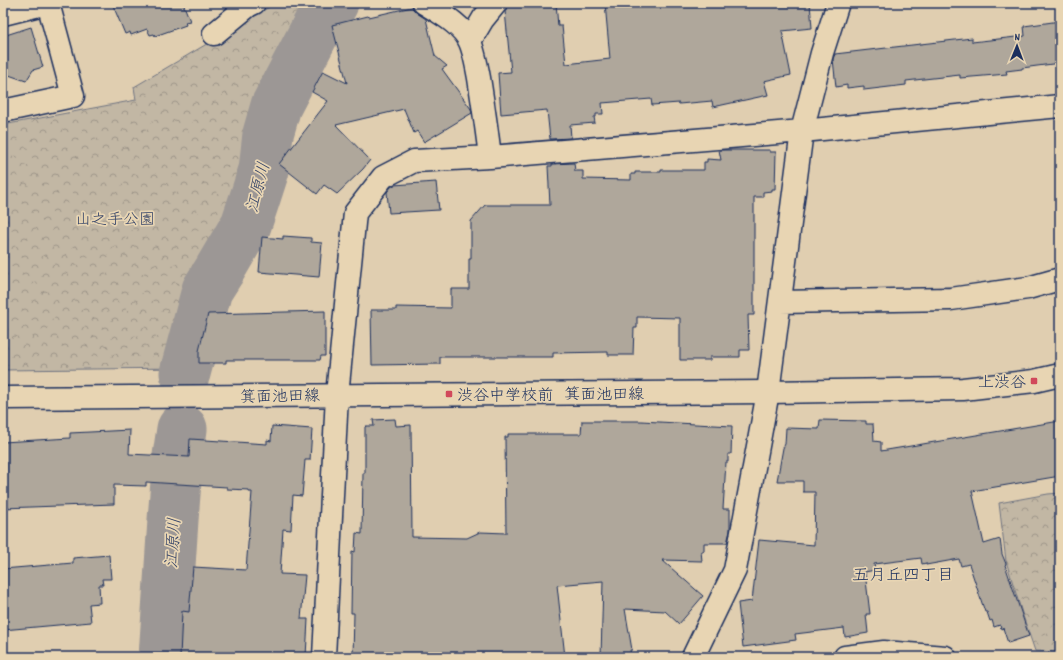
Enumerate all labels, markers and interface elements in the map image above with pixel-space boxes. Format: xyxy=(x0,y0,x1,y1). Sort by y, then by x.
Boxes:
north arrow xyxy=(997,26,1037,66)
text: N xyxy=(1014,30,1021,46)
water label: 江原川 xyxy=(242,160,278,216)
park label: 山之手公園 xyxy=(75,209,155,232)
place label: 上渋谷 xyxy=(978,372,1026,395)
marker: 上渋谷 xyxy=(1029,376,1039,386)
street label: 箕面池田線 xyxy=(564,384,644,407)
street label: 箕面池田線 xyxy=(240,385,320,410)
place label: 渋谷中学校前 xyxy=(457,385,553,408)
marker: 渋谷中学校前 xyxy=(444,389,454,399)
water label: 江原川 xyxy=(161,517,189,569)
district label: 五月丘四丁目 xyxy=(852,565,954,589)

